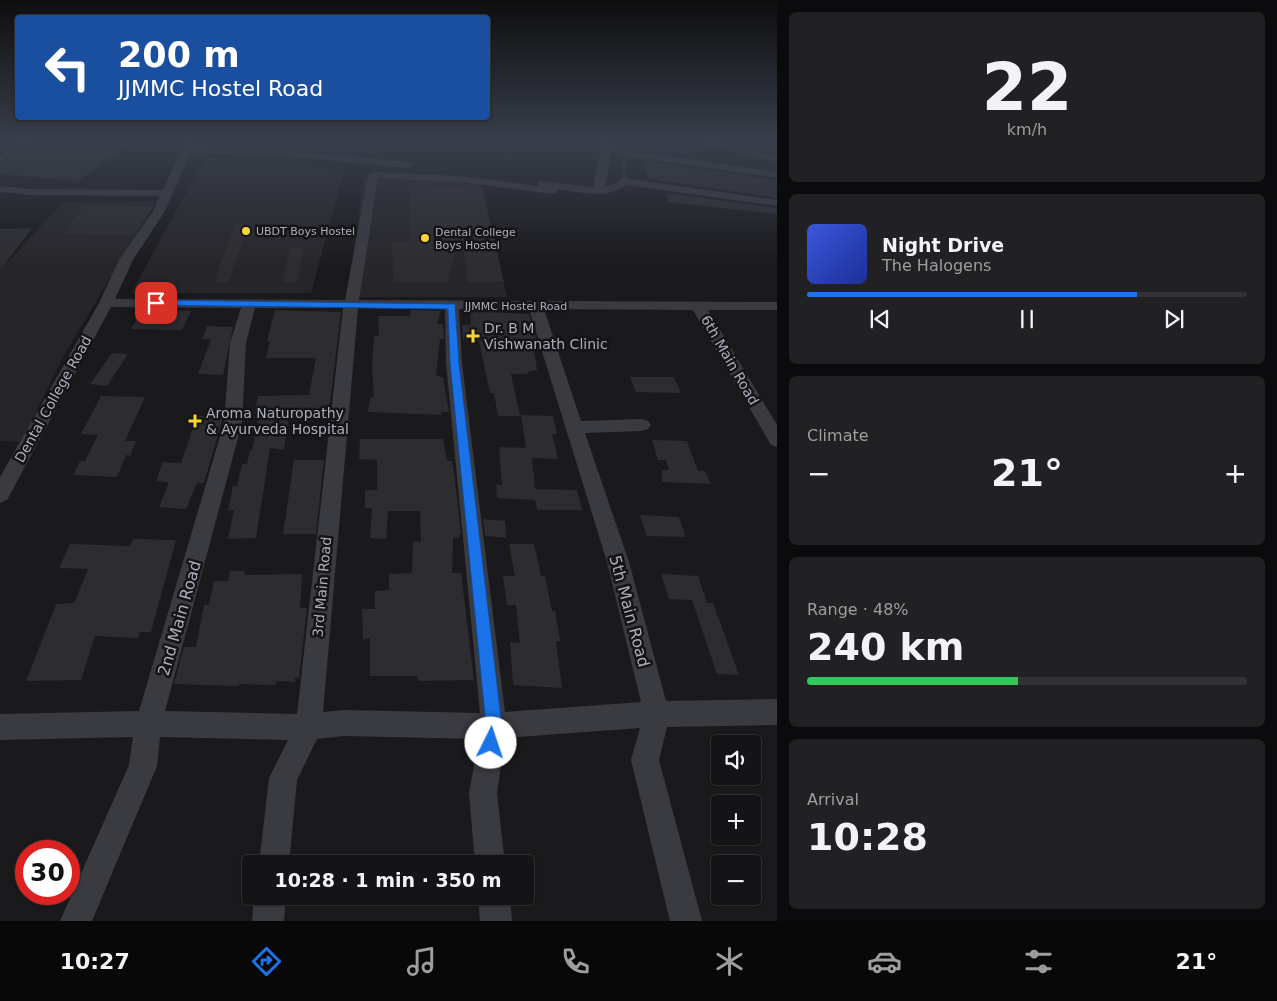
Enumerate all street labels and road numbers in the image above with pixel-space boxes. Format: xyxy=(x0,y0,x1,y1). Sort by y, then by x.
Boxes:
street label: JJMMC Hostel Road xyxy=(464,300,567,313)
street label: 6th Main Road xyxy=(698,312,762,408)
street label: Dental College Road xyxy=(11,333,95,465)
street label: 3rd Main Road xyxy=(310,536,334,638)
street label: 5th Main Road xyxy=(605,553,654,669)
street label: 2nd Main Road xyxy=(154,558,205,678)

